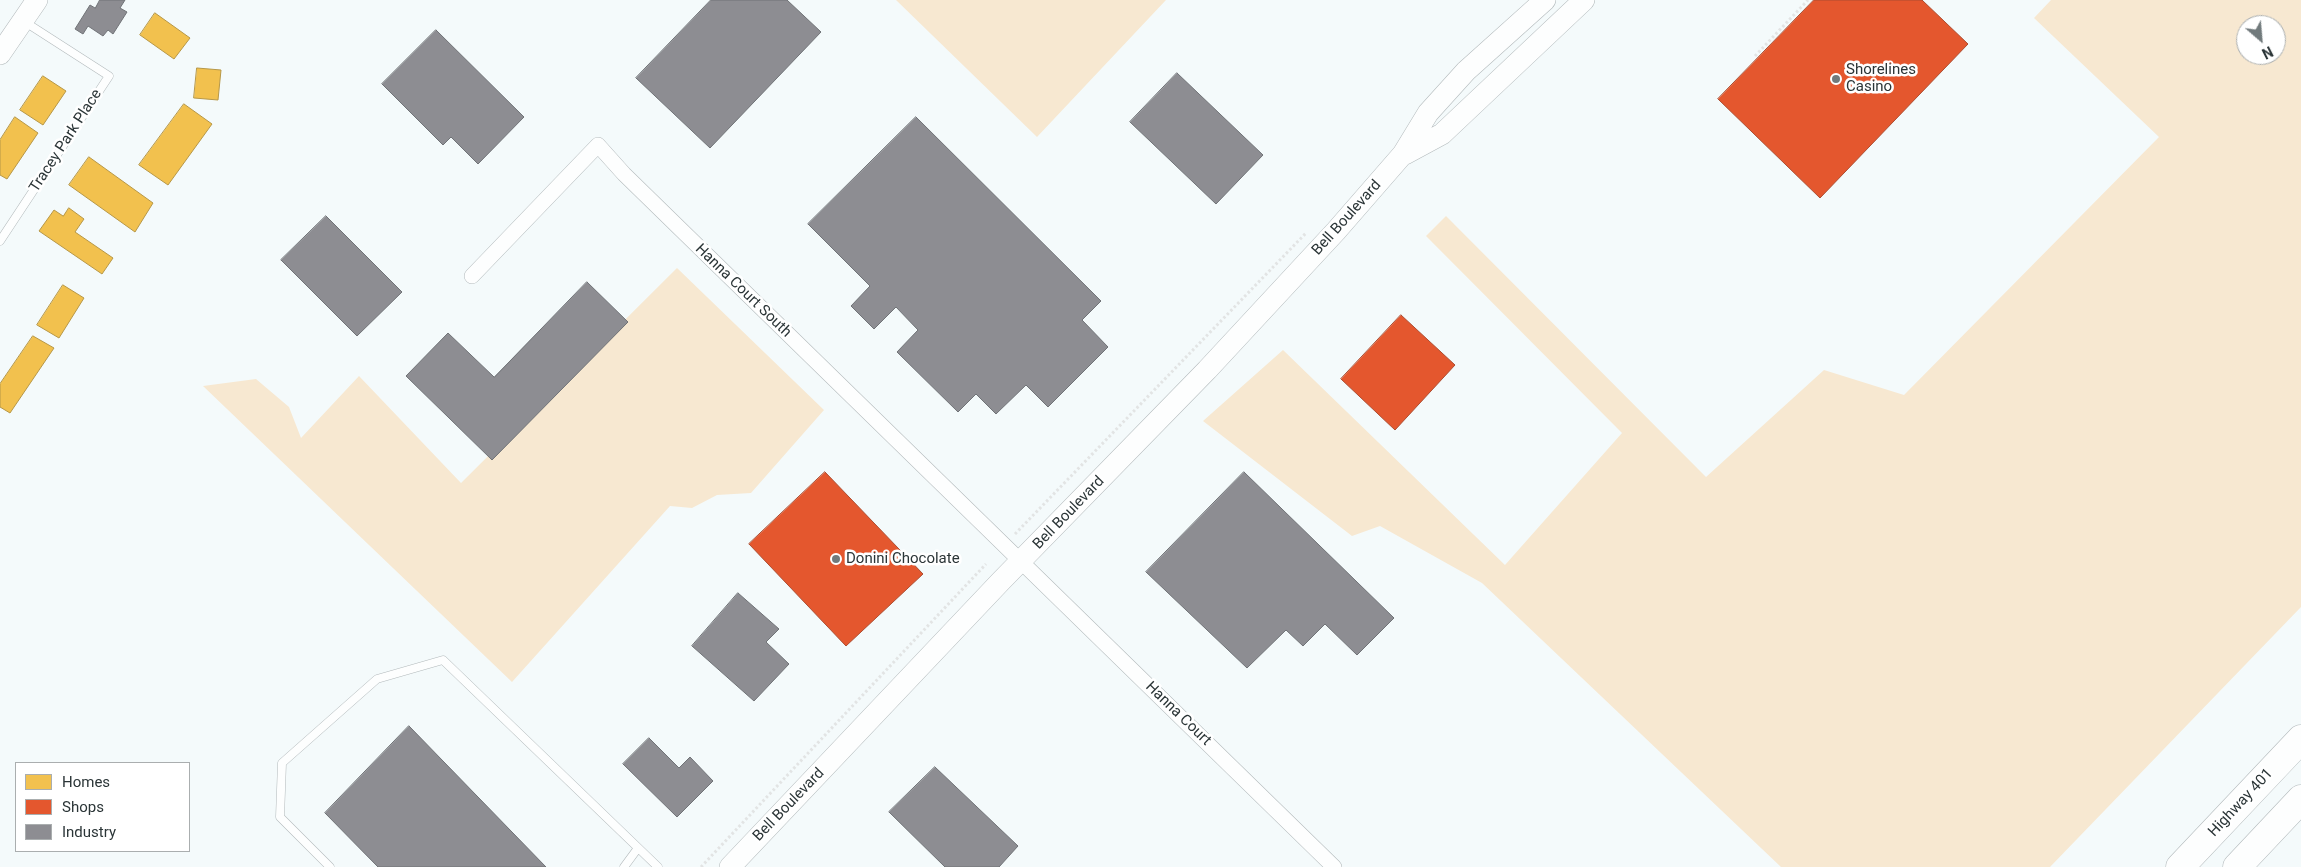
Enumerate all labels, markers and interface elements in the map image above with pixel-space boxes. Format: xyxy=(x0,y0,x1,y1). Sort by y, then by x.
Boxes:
north arrow xyxy=(2236,15,2286,65)
text: N xyxy=(2259,43,2275,62)
place label: Shorelines Casino xyxy=(1846,61,1916,96)
marker: Shorelines Casino xyxy=(1830,73,1842,85)
street label: Tracey Park Place xyxy=(26,86,106,196)
street label: Bell Boulevard xyxy=(1309,177,1385,259)
street label: Hanna Court South xyxy=(691,240,795,342)
street label: Bell Boulevard xyxy=(1030,473,1108,553)
place label: Donini Chocolate xyxy=(846,550,960,568)
marker: Donini Chocolate xyxy=(830,553,842,565)
street label: Hanna Court xyxy=(1141,678,1215,750)
legend xyxy=(15,762,190,852)
street label: Bell Boulevard xyxy=(750,765,828,845)
street label: Highway 401 xyxy=(2205,765,2277,841)
text: Homes xyxy=(62,773,110,791)
text: Shops xyxy=(62,798,104,816)
text: Industry xyxy=(62,823,116,841)

